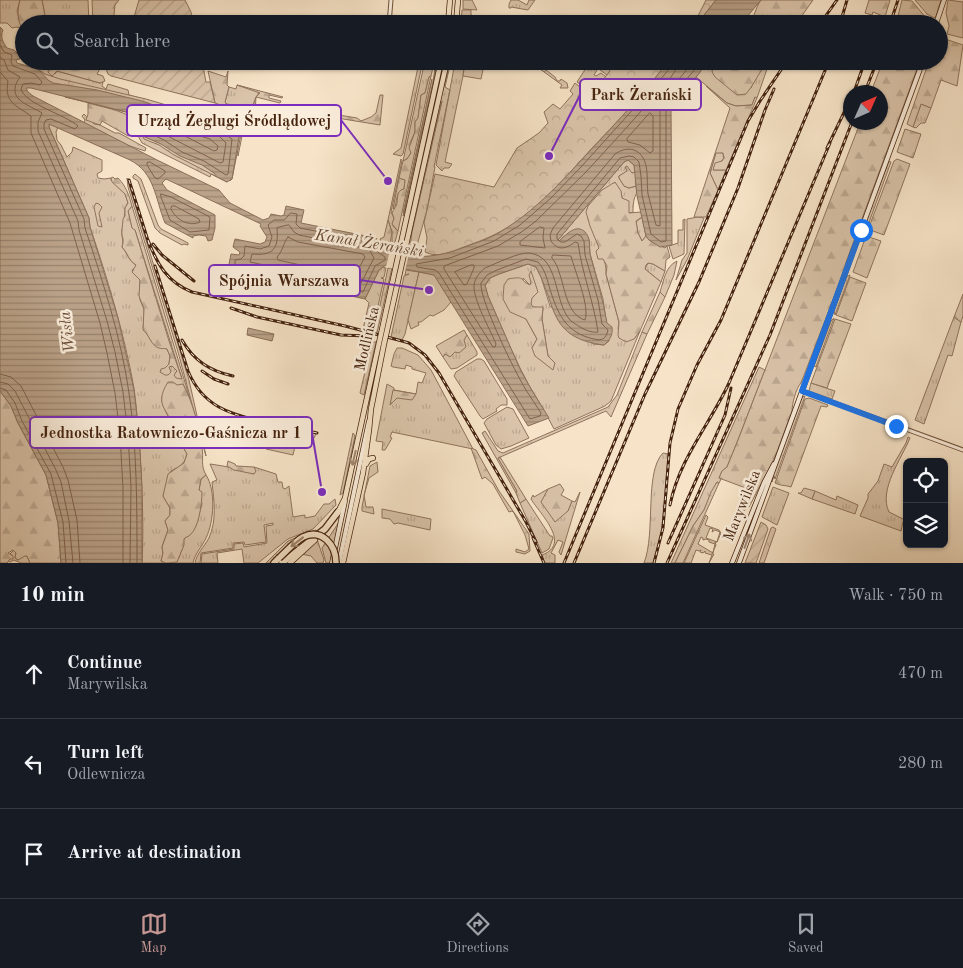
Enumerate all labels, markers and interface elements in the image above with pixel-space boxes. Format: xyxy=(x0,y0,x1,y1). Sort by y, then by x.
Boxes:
search box xyxy=(15,15,948,70)
icon: search xyxy=(33,29,61,57)
text: Search here xyxy=(73,33,170,52)
callout: Park Żerański xyxy=(580,79,701,110)
text: Park Żerański xyxy=(590,84,692,104)
north arrow xyxy=(843,85,888,130)
callout: Urząd Żeglugi Śródlądowej xyxy=(127,105,341,136)
text: Urząd Żeglugi Śródlądowej xyxy=(137,110,331,130)
route start xyxy=(850,219,873,242)
water label: Kanał Żerański xyxy=(313,225,425,261)
callout: Spójnia Warszawa xyxy=(209,265,360,296)
text: Spójnia Warszawa xyxy=(219,274,349,290)
street label: Modlińska xyxy=(353,305,383,373)
water label: Wisła xyxy=(57,310,79,354)
route end xyxy=(885,415,908,438)
callout: Jednostka Ratowniczo-Gaśnicza nr 1 xyxy=(30,417,312,448)
text: Jednostka Ratowniczo-Gaśnicza nr 1 xyxy=(40,426,302,442)
one-way arrow xyxy=(349,450,358,466)
map controls xyxy=(903,458,948,548)
button: locate xyxy=(903,458,948,503)
street label: Marywilska xyxy=(722,468,764,544)
button: layers xyxy=(903,503,948,548)
one-way arrow xyxy=(743,534,752,549)
one-way arrow xyxy=(290,537,304,547)
text: 10 min xyxy=(20,585,85,606)
text: Walk · 750 m xyxy=(848,588,943,604)
text: Continue xyxy=(67,654,142,673)
icon: ahead xyxy=(20,660,48,688)
text: 470 m xyxy=(898,666,943,682)
text: Marywilska xyxy=(67,677,148,693)
text: Turn left xyxy=(67,744,144,763)
icon: left xyxy=(20,750,48,778)
text: 280 m xyxy=(898,756,943,772)
text: Odlewnicza xyxy=(67,767,146,783)
icon: arrive xyxy=(20,840,48,868)
text: Arrive at destination xyxy=(67,844,241,863)
tab: Map xyxy=(140,910,168,957)
tab: Directions xyxy=(447,910,509,957)
tab: Saved xyxy=(788,910,823,957)

